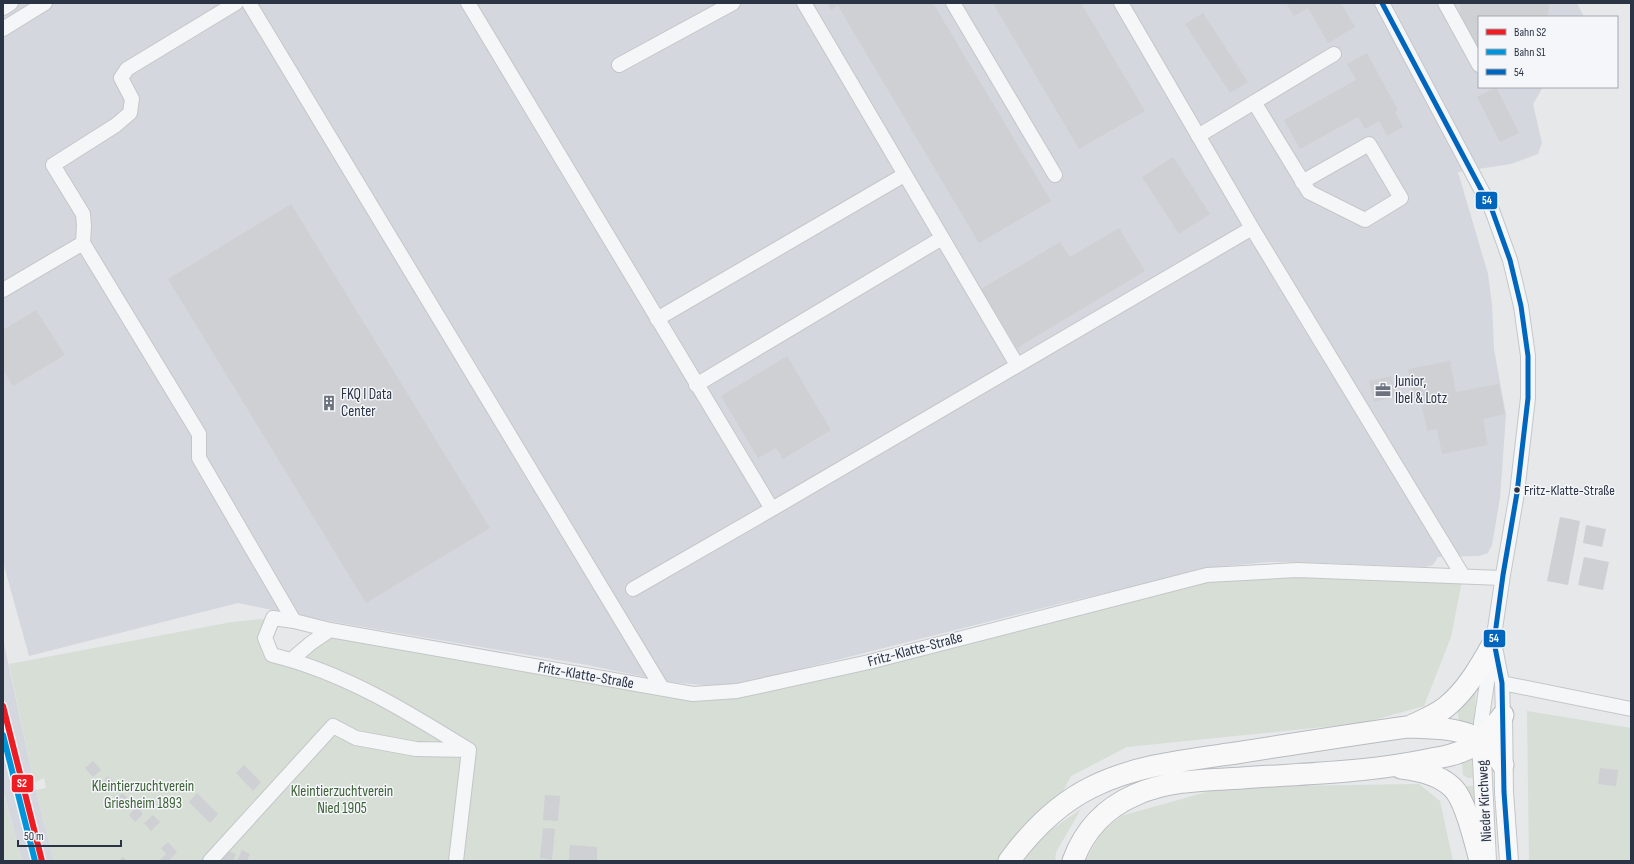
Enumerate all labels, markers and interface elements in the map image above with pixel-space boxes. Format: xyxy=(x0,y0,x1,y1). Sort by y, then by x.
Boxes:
legend xyxy=(1478,16,1618,88)
text: Bahn S2 xyxy=(1514,25,1546,40)
text: Bahn S1 xyxy=(1514,45,1546,60)
text: 54 xyxy=(1514,65,1524,80)
line badge: 54 xyxy=(1475,191,1498,210)
text: 54 xyxy=(1482,194,1492,207)
place label: Junior, Ibel & Lotz xyxy=(1394,372,1448,408)
office icon: Junior, Ibel & Lotz xyxy=(1374,381,1392,399)
place label: FKQ I Data Center xyxy=(341,385,392,421)
building icon: FKQ I Data Center xyxy=(320,394,338,412)
place label: Fritz-Klatte-Straße xyxy=(1524,482,1615,499)
marker: Fritz-Klatte-Straße xyxy=(1512,485,1522,495)
street label: Fritz-Klatte-Straße xyxy=(866,628,965,671)
line badge: 54 xyxy=(1483,629,1506,648)
text: 54 xyxy=(1489,632,1499,645)
street label: Fritz-Klatte-Straße xyxy=(536,658,635,693)
street label: Nieder Kirchweg xyxy=(1473,760,1496,842)
line badge: S2 xyxy=(11,774,34,793)
text: S2 xyxy=(17,777,27,790)
park label: Kleintierzuchtverein Griesheim 1893 xyxy=(92,777,194,813)
park label: Kleintierzuchtverein Nied 1905 xyxy=(291,782,393,818)
scale bar xyxy=(18,822,121,848)
text: 50 m xyxy=(24,829,44,844)

